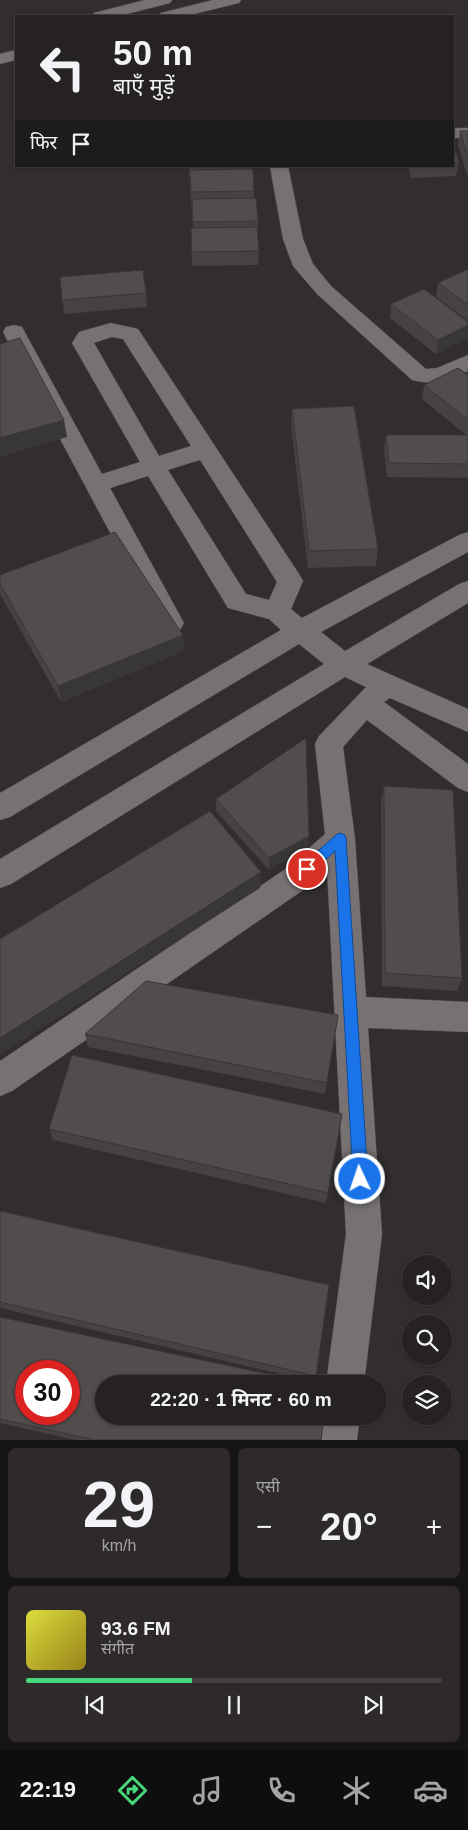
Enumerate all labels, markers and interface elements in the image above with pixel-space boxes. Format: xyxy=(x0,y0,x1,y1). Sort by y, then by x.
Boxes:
text: 50 m xyxy=(113,33,193,72)
icon: left xyxy=(30,35,95,100)
text: बाएँ मुड़ें xyxy=(113,74,174,99)
icon: arrive xyxy=(67,130,95,158)
text: फिर xyxy=(30,132,57,153)
pin xyxy=(286,848,328,890)
icon: arrive xyxy=(293,855,321,883)
position arrow xyxy=(333,1152,385,1204)
map controls xyxy=(402,1255,452,1425)
button: sound xyxy=(402,1255,452,1305)
button: search xyxy=(402,1315,452,1365)
speed limit sign: 30 xyxy=(15,1360,80,1425)
button: layers xyxy=(402,1375,452,1425)
text: 22:20 · 1 मिनट · 60 m xyxy=(150,1389,332,1410)
text: 29 xyxy=(83,1468,155,1541)
text: एसी xyxy=(256,1478,280,1495)
text: 20° xyxy=(320,1506,378,1548)
text: − xyxy=(256,1511,272,1542)
text: + xyxy=(426,1511,442,1542)
text: km/h xyxy=(102,1537,136,1554)
text: 93.6 FM xyxy=(101,1618,171,1639)
text: संगीत xyxy=(101,1640,134,1657)
icon: previous xyxy=(81,1691,109,1719)
icon: pause xyxy=(220,1691,248,1719)
icon: next xyxy=(359,1691,387,1719)
icon: directions xyxy=(115,1773,150,1808)
icon: music xyxy=(190,1773,225,1808)
icon: phone xyxy=(264,1773,299,1808)
icon: climate xyxy=(339,1773,374,1808)
icon: car xyxy=(413,1773,448,1808)
text: 22:19 xyxy=(20,1777,76,1802)

